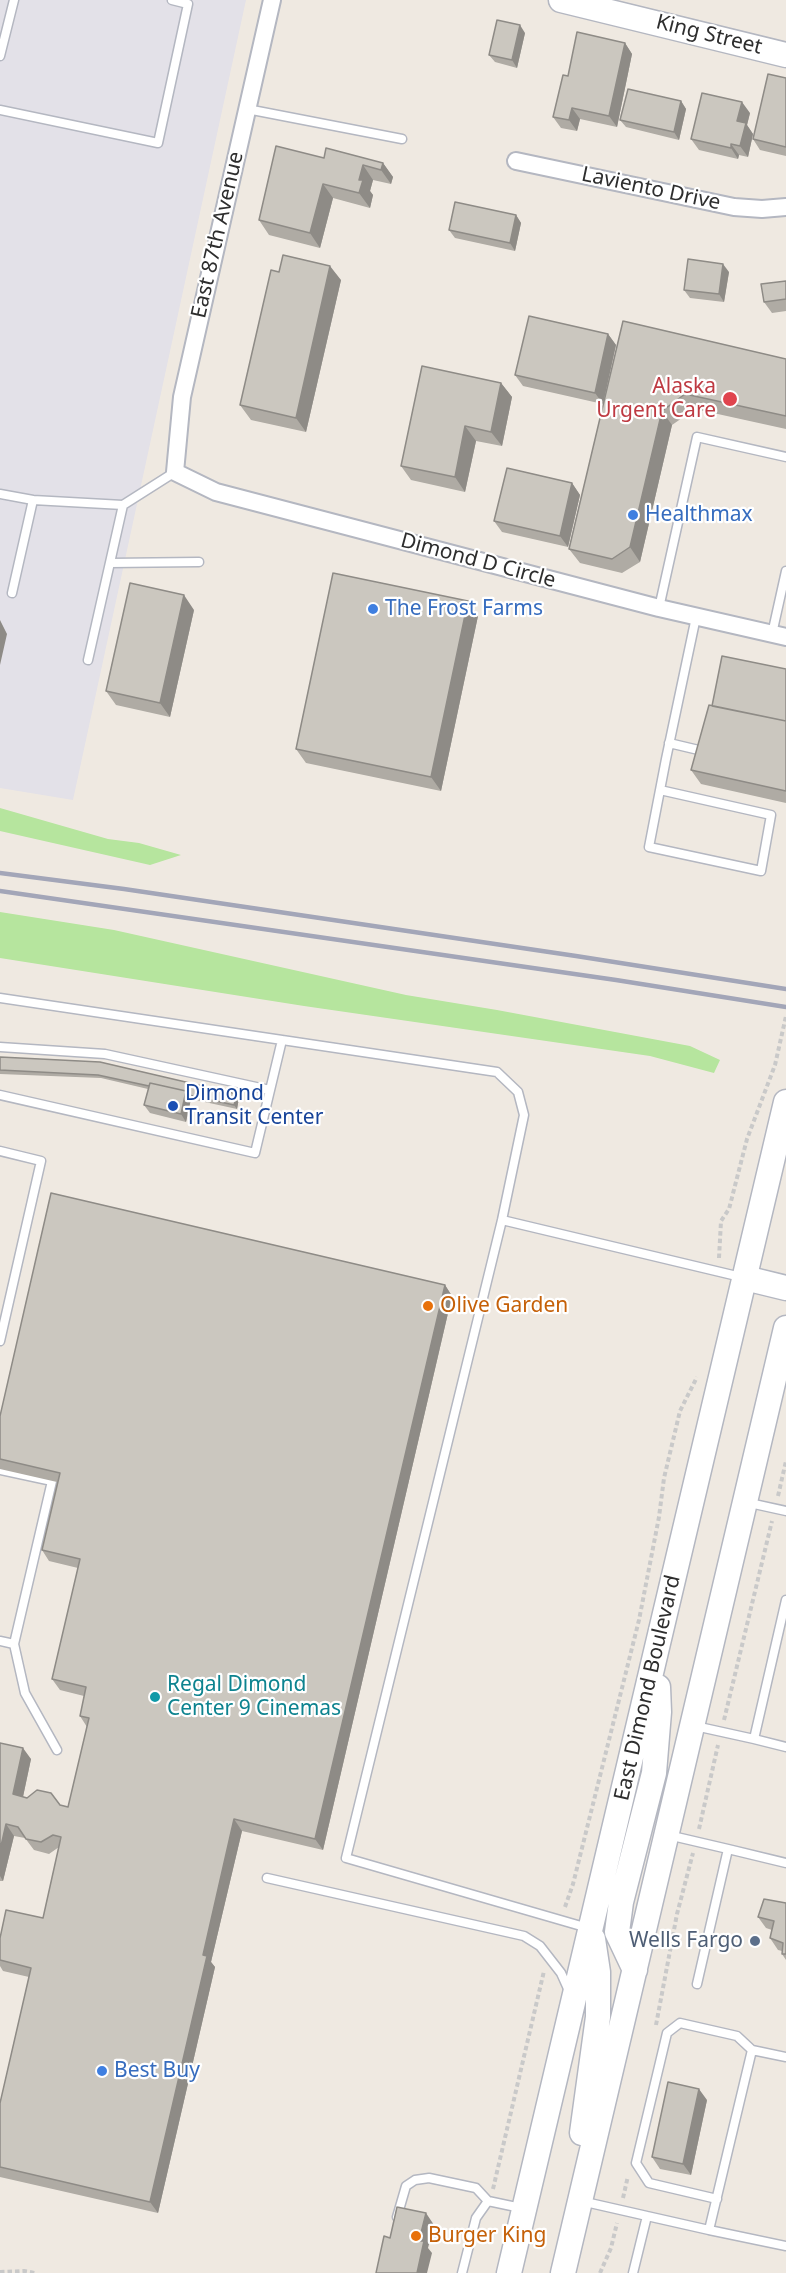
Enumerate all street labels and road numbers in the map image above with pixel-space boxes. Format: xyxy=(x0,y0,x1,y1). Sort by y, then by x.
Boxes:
street label: King Street xyxy=(653,10,765,60)
street label: East 87th Avenue xyxy=(187,149,249,321)
street label: Laviento Drive xyxy=(579,162,723,216)
street label: Dimond D Circle xyxy=(398,528,558,594)
street label: East Dimond Boulevard xyxy=(610,1573,686,1803)

